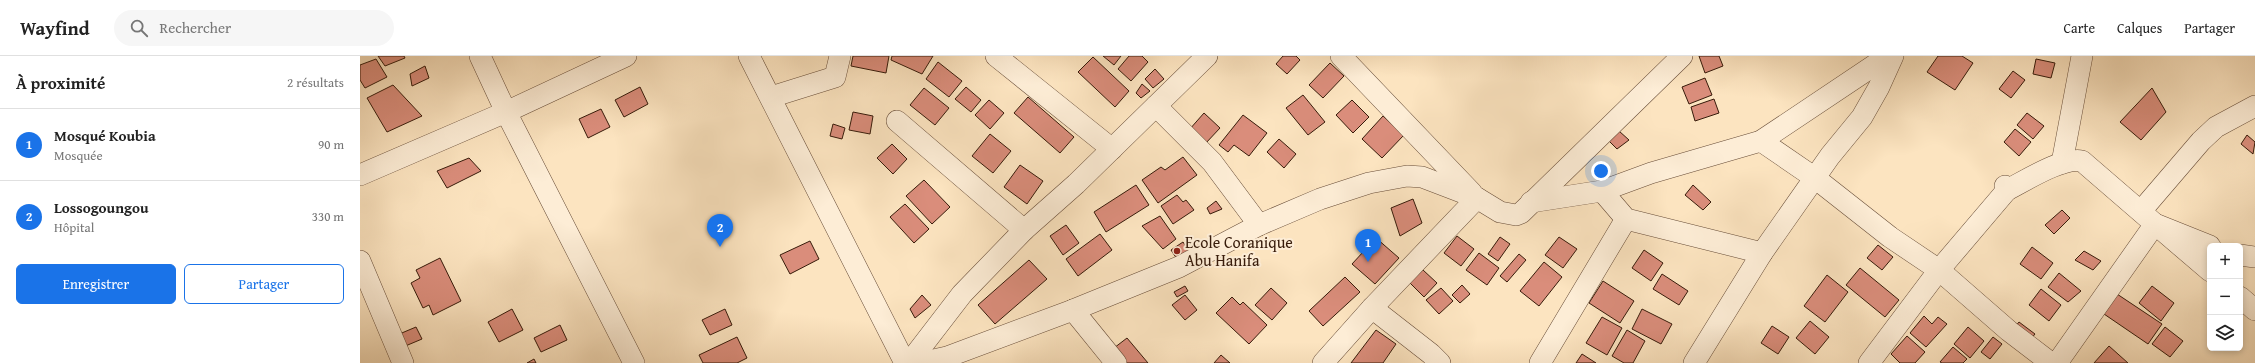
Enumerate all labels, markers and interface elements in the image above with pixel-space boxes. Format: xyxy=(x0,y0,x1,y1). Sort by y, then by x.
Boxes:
search box xyxy=(114,10,394,46)
text: Wayfind xyxy=(20,14,90,42)
icon: search xyxy=(128,17,150,39)
text: Rechercher xyxy=(160,17,231,38)
text: Carte xyxy=(2063,18,2095,38)
text: Calques xyxy=(2117,18,2162,38)
text: Partager xyxy=(2184,18,2235,38)
text: À proximité xyxy=(16,70,105,95)
text: 2 résultats xyxy=(287,73,344,92)
text: Mosqué Koubia xyxy=(54,125,156,146)
text: 1 xyxy=(26,135,32,154)
text: 90 m xyxy=(318,135,344,154)
text: Mosquée xyxy=(54,146,103,165)
your location xyxy=(1591,161,1611,181)
text: Lossogoungou xyxy=(54,197,149,218)
text: 2 xyxy=(26,207,32,226)
text: 330 m xyxy=(312,207,344,226)
pin: 2 xyxy=(707,214,733,247)
text: Hôpital xyxy=(54,218,94,237)
pin: 1 xyxy=(1355,229,1381,262)
place label: Ecole Coranique Abu Hanifa xyxy=(1185,230,1293,272)
map controls xyxy=(2207,243,2243,351)
button: + xyxy=(2207,243,2243,279)
marker: Ecole Coranique Abu Hanifa xyxy=(1172,246,1182,256)
button: Enregistrer xyxy=(16,264,176,304)
button: Partager xyxy=(184,264,344,304)
button: − xyxy=(2207,279,2243,315)
button: layers xyxy=(2207,315,2243,351)

